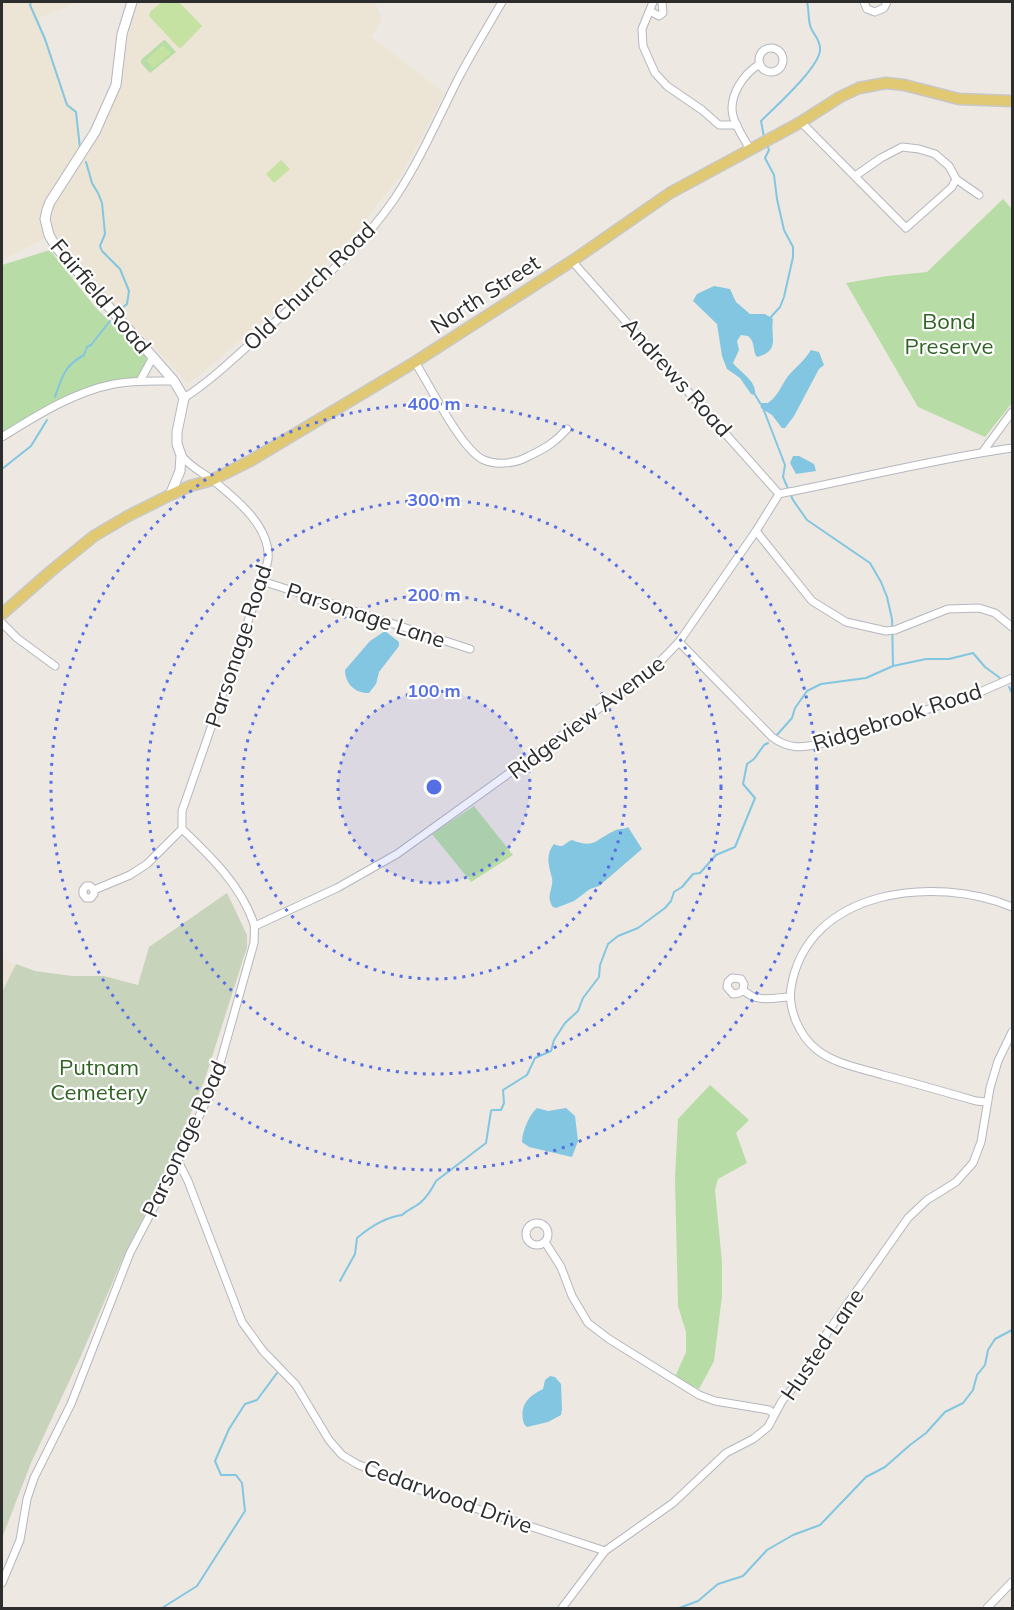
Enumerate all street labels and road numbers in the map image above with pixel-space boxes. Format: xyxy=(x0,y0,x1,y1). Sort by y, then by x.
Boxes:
street label: Old Church Road xyxy=(237,216,381,356)
street label: Fairfield Road xyxy=(45,233,157,359)
street label: North Street xyxy=(425,248,545,340)
street label: Andrews Road xyxy=(616,311,738,443)
street label: Parsonage Road xyxy=(199,561,277,731)
street label: Parsonage Lane xyxy=(283,576,449,654)
street label: Ridgeview Avenue xyxy=(502,649,670,785)
street label: Ridgebrook Road xyxy=(809,676,985,758)
street label: Parsonage Road xyxy=(136,1056,232,1222)
street label: Husted Lane xyxy=(774,1283,870,1405)
street label: Cedarwood Drive xyxy=(360,1452,536,1540)

